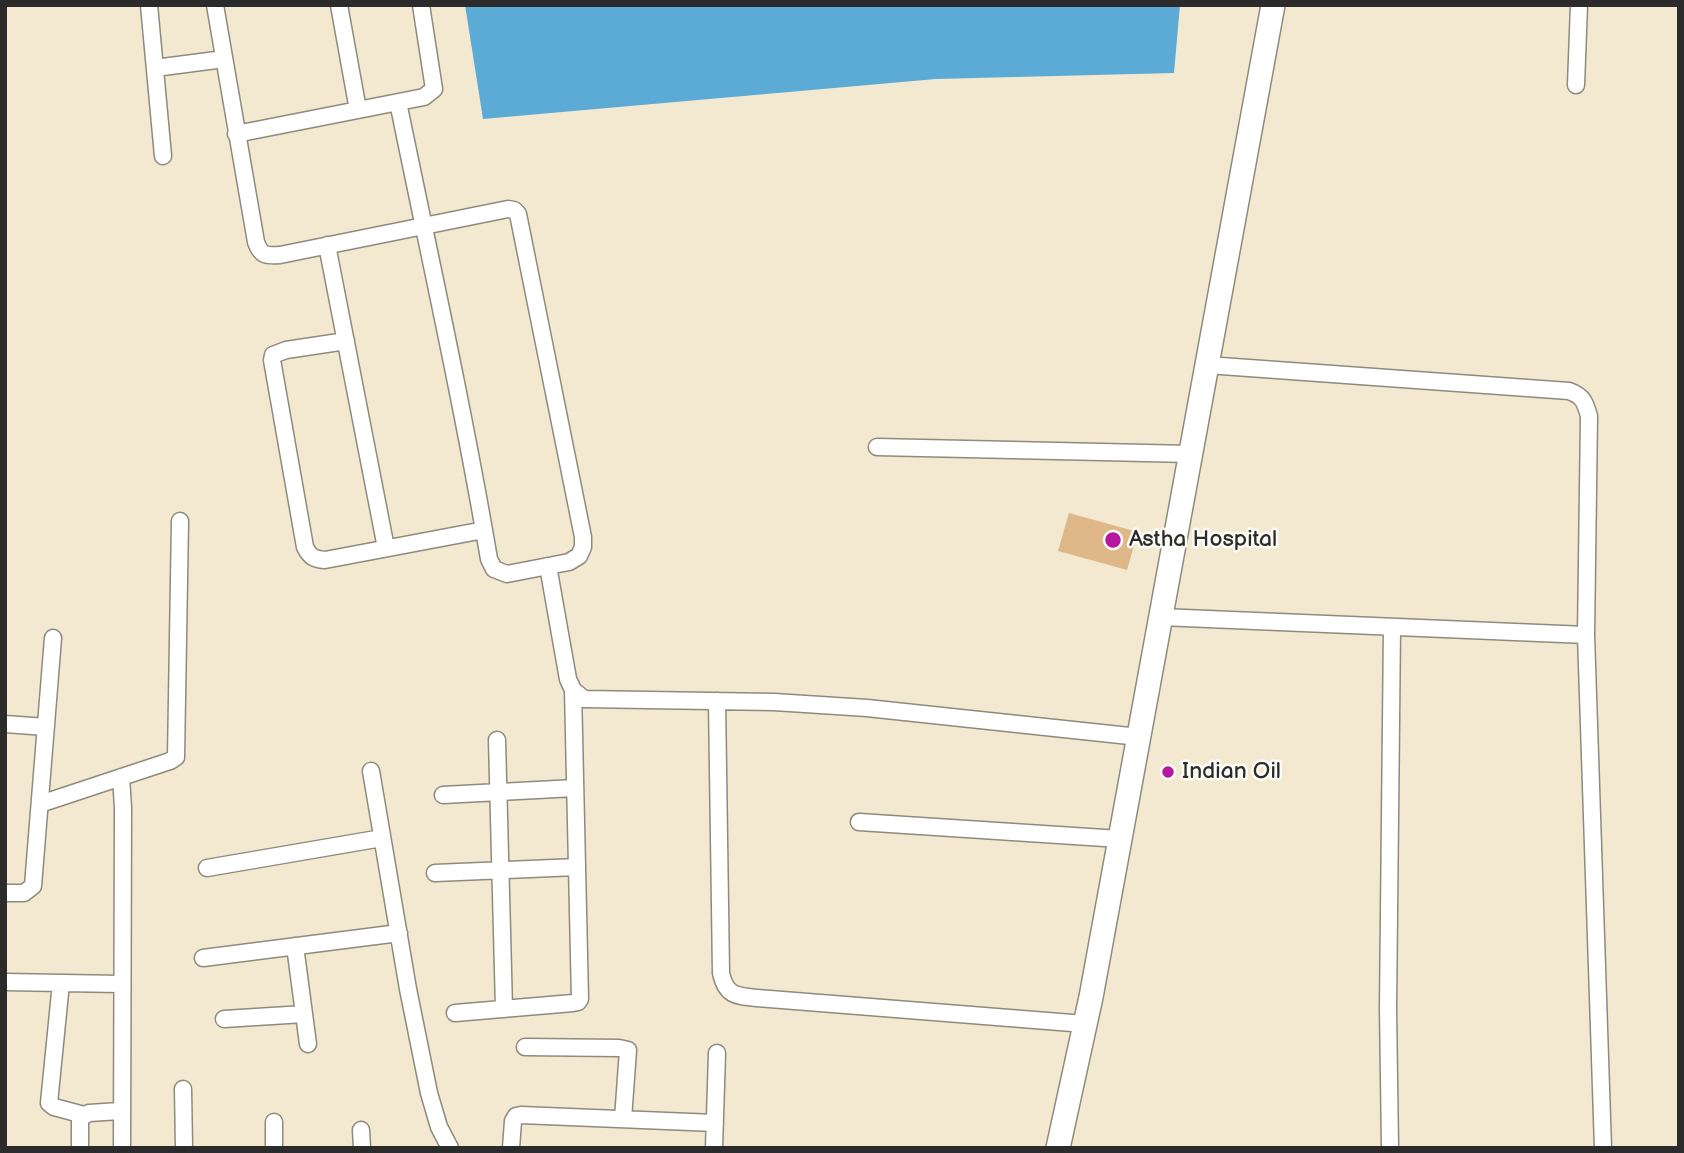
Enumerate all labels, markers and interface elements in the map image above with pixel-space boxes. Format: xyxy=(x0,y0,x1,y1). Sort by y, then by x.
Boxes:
place label: Astha Hospital xyxy=(1129,526,1277,554)
marker: Astha Hospital xyxy=(1103,530,1123,550)
place label: Indian Oil xyxy=(1182,758,1281,786)
marker: Indian Oil xyxy=(1160,764,1176,780)

